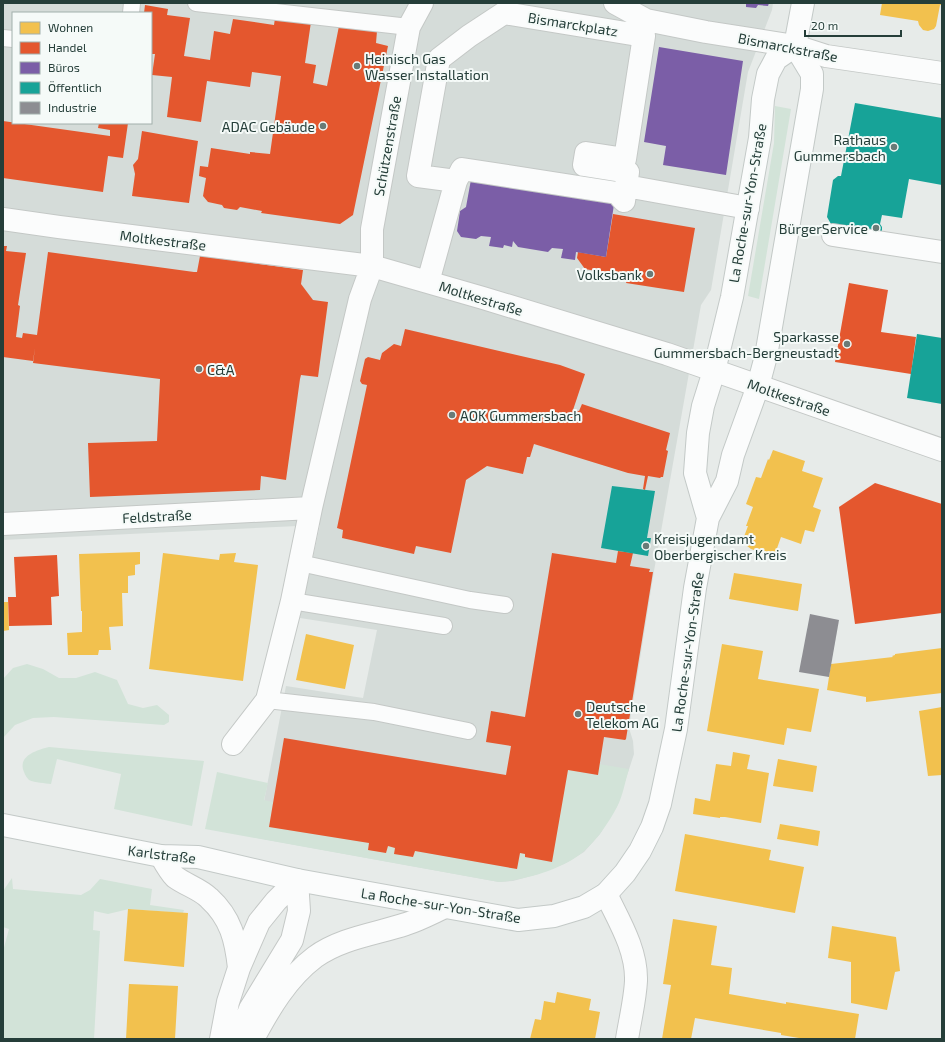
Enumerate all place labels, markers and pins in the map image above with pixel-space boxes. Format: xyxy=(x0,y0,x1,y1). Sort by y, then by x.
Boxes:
place label: Heinisch Gas Wasser Installation xyxy=(365,50,489,83)
marker: Heinisch Gas Wasser Installation xyxy=(352,61,362,71)
place label: ADAC Gebäude xyxy=(222,118,315,135)
marker: ADAC Gebäude xyxy=(318,121,328,131)
place label: Rathaus Gummersbach xyxy=(794,131,886,164)
marker: Rathaus Gummersbach xyxy=(889,142,899,152)
place label: BürgerService xyxy=(779,220,868,237)
marker: BürgerService xyxy=(871,223,881,233)
place label: Volksbank xyxy=(577,266,642,283)
marker: Volksbank xyxy=(645,269,655,279)
place label: Sparkasse Gummersbach-Bergneustadt xyxy=(654,328,839,361)
marker: Sparkasse Gummersbach-Bergneustadt xyxy=(842,339,852,349)
place label: C&A xyxy=(207,361,235,378)
marker: C&A xyxy=(194,364,204,374)
place label: AOK Gummersbach xyxy=(460,407,581,424)
marker: AOK Gummersbach xyxy=(447,410,457,420)
place label: Kreisjugendamt Oberbergischer Kreis xyxy=(654,530,787,563)
marker: Kreisjugendamt Oberbergischer Kreis xyxy=(641,541,651,551)
place label: Deutsche Telekom AG xyxy=(586,698,659,731)
marker: Deutsche Telekom AG xyxy=(573,709,583,719)

